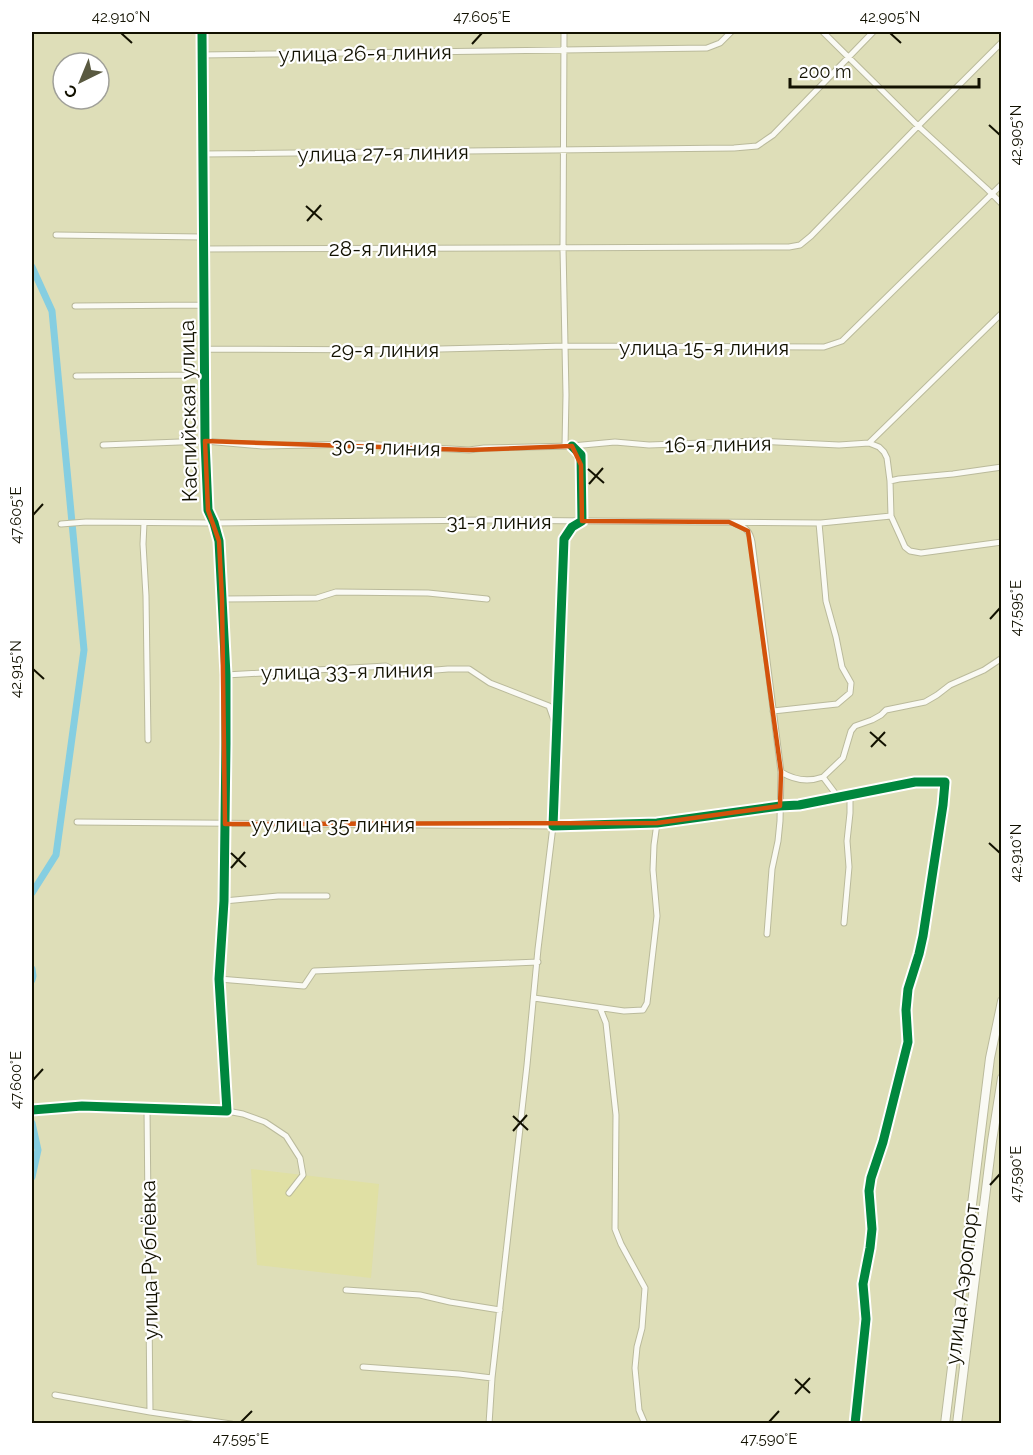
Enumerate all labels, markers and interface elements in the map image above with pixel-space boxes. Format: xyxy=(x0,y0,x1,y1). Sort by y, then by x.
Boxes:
text: 42.910°N xyxy=(92,8,150,26)
text: 47.605°E xyxy=(453,8,511,26)
text: 42.905°N xyxy=(860,8,920,26)
street label: улица 26-я линия xyxy=(278,39,452,67)
north arrow xyxy=(51,51,111,111)
scale bar xyxy=(790,51,979,89)
text: 200 m xyxy=(799,61,852,82)
text: С xyxy=(61,81,82,102)
text: 42.905°N xyxy=(1007,105,1025,165)
street label: улица 27-я линия xyxy=(297,139,469,167)
street label: 28-я линия xyxy=(329,236,437,261)
street label: Каспийская улица xyxy=(174,320,202,502)
street label: улица 15-я линия xyxy=(619,335,789,360)
street label: 29-я линия xyxy=(331,337,439,362)
street label: 16-я линия xyxy=(664,431,772,457)
street label: 30-я линия xyxy=(331,433,441,461)
text: 47.605°E xyxy=(7,486,25,544)
street label: 31-я линия xyxy=(446,509,552,534)
text: 47.595°E xyxy=(1007,580,1025,636)
text: 42.915°N xyxy=(7,640,25,698)
street label: улица 33-я линия xyxy=(261,657,433,685)
street label: уулица 35 линия xyxy=(251,812,415,837)
text: 42.910°N xyxy=(1007,824,1025,882)
text: 47.600°E xyxy=(7,1051,25,1109)
text: 47.590°E xyxy=(1007,1146,1025,1202)
street label: улица Рублёвка xyxy=(135,1180,163,1340)
street label: улица Аэропорт xyxy=(940,1202,984,1366)
text: 47.595°E xyxy=(213,1430,269,1448)
text: 47.590°E xyxy=(741,1430,797,1448)

